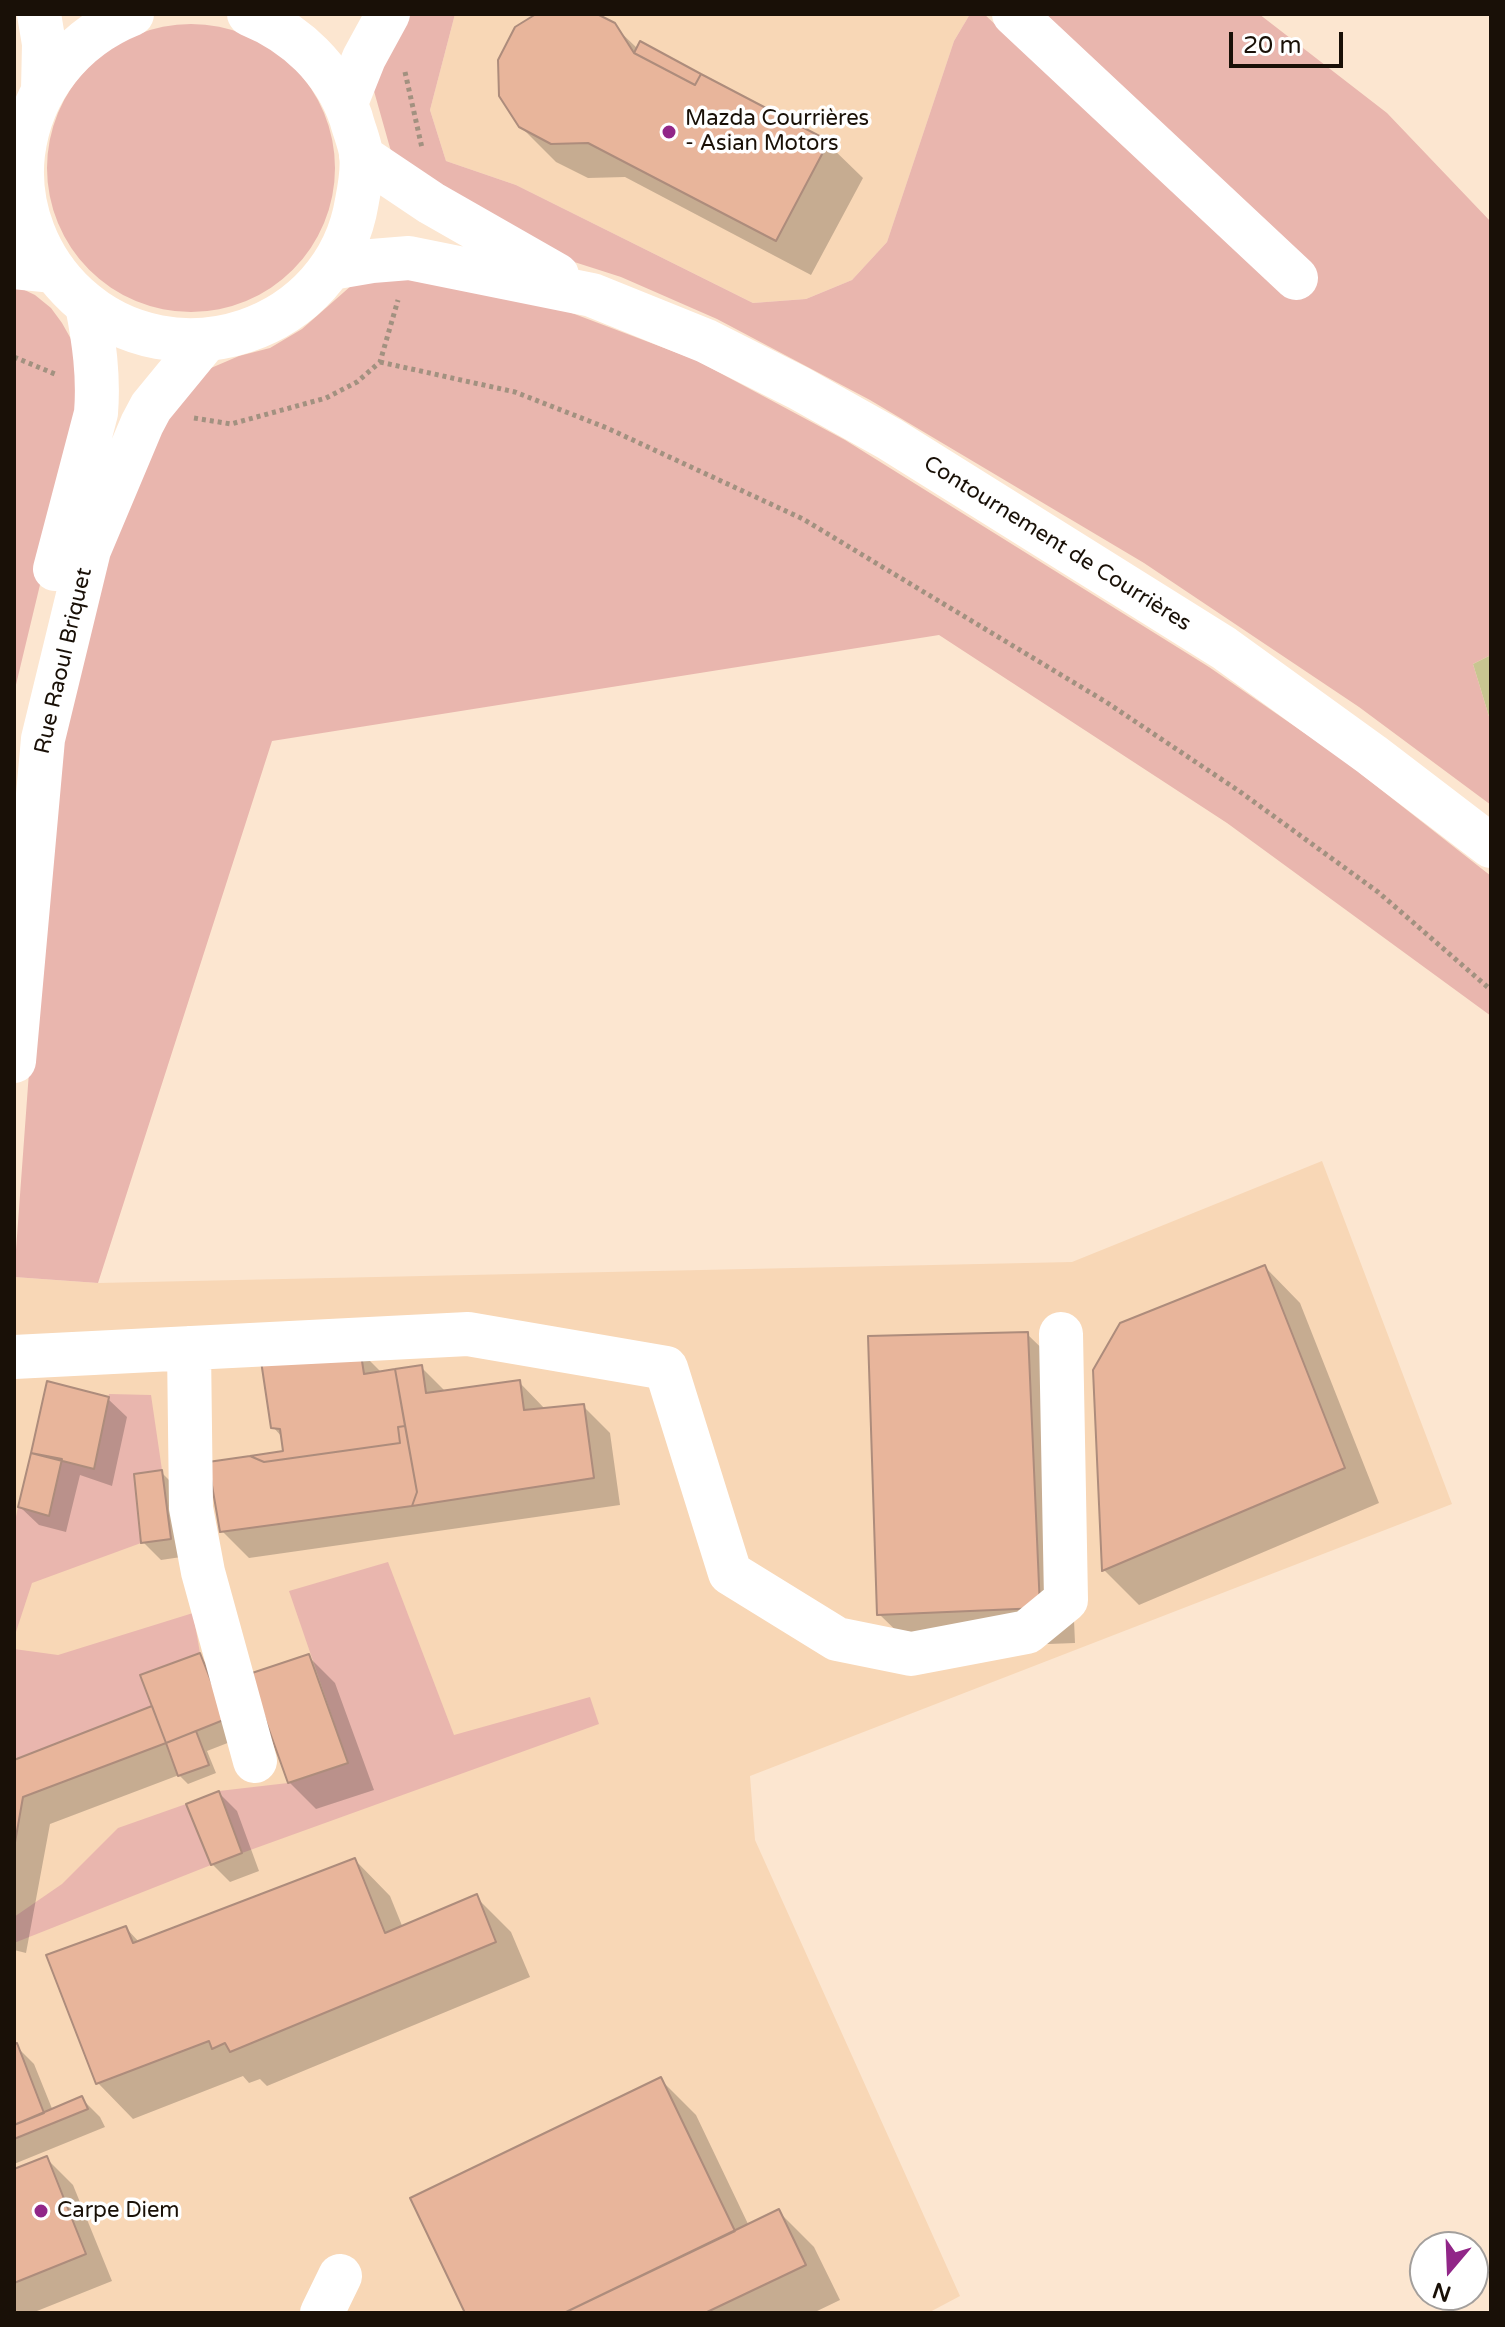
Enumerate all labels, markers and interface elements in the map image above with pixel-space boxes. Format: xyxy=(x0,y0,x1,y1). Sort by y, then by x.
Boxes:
scale bar xyxy=(1233,16,1347,66)
text: 20 m xyxy=(1243,31,1301,60)
place label: Mazda Courrières - Asian Motors xyxy=(685,106,869,158)
marker: Mazda Courrières - Asian Motors xyxy=(660,123,678,141)
street label: Contournement de Courrières xyxy=(918,451,1196,637)
street label: Rue Raoul Briquet xyxy=(30,565,98,757)
place label: Carpe Diem xyxy=(57,2198,180,2224)
marker: Carpe Diem xyxy=(32,2202,50,2220)
north arrow xyxy=(1409,2231,1489,2311)
text: N xyxy=(1429,2277,1454,2307)

